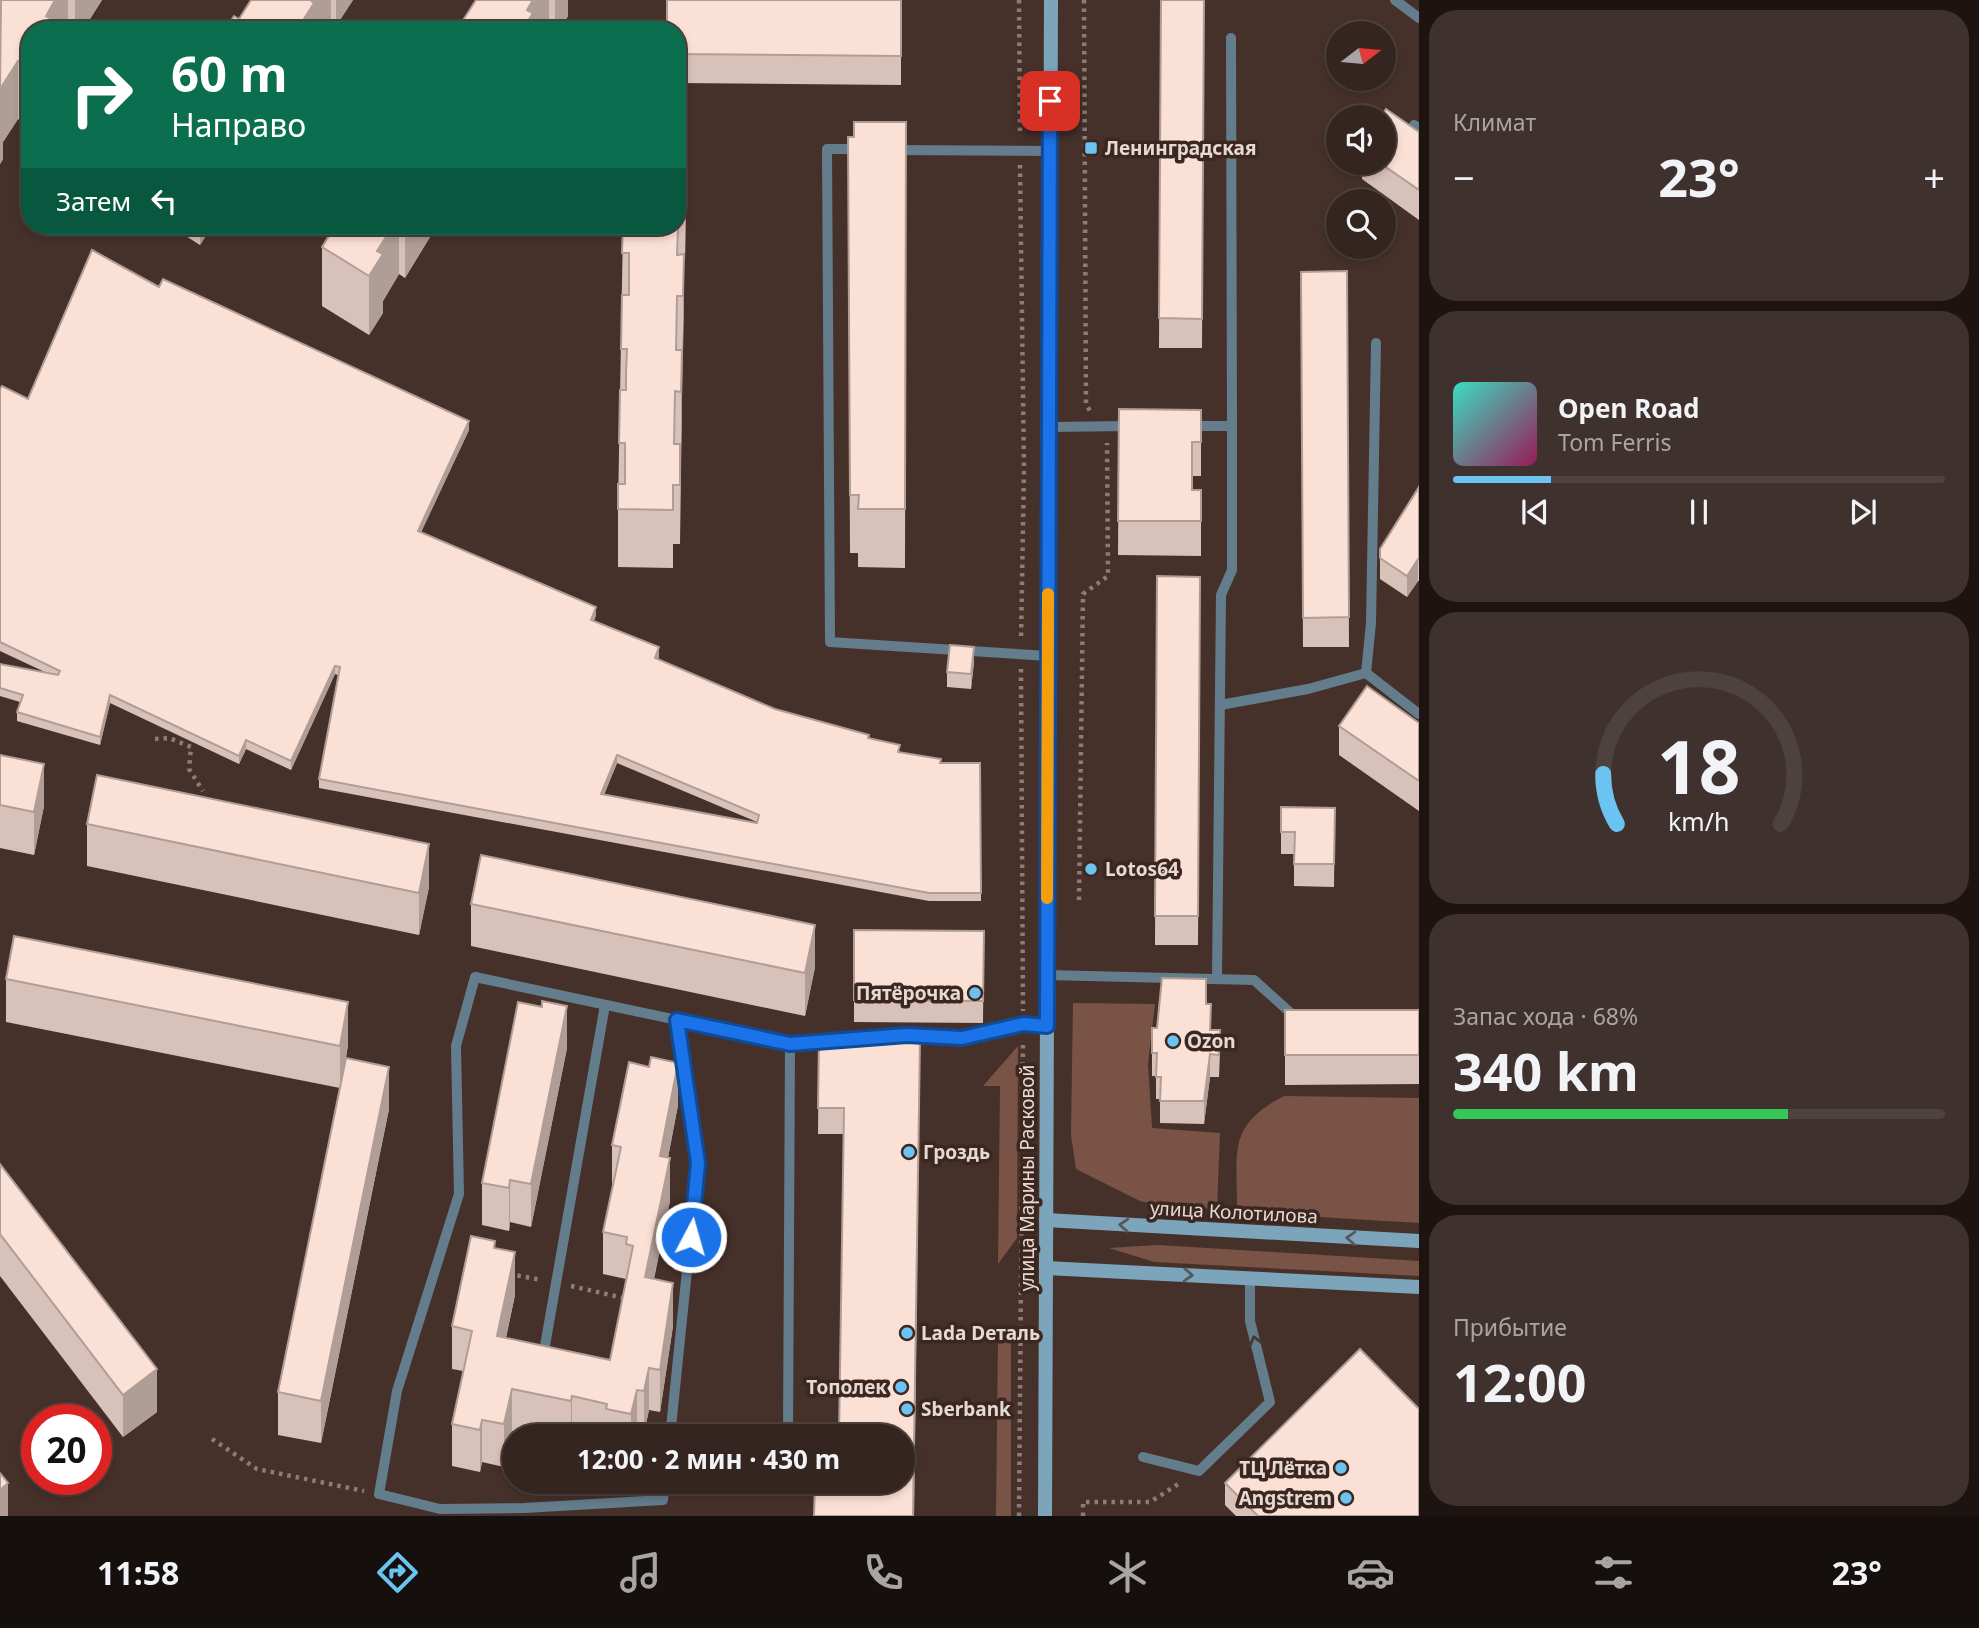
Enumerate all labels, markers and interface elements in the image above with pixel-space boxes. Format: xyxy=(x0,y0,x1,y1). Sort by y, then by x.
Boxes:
north arrow xyxy=(1326,21,1396,91)
map controls xyxy=(1326,21,1396,259)
text: 60 m xyxy=(171,40,288,106)
icon: right xyxy=(56,49,147,140)
pin xyxy=(1020,71,1080,131)
icon: arrive xyxy=(1031,82,1069,120)
text: Направо xyxy=(171,103,306,146)
button: sound xyxy=(1326,105,1396,175)
text: Климат xyxy=(1453,106,1536,138)
place label: Ленинградская xyxy=(1105,135,1256,161)
marker: Ленинградская xyxy=(1083,140,1099,156)
text: 23° xyxy=(1658,141,1740,212)
text: − xyxy=(1453,151,1475,203)
text: + xyxy=(1923,151,1945,203)
icon: left xyxy=(145,182,183,220)
text: Затем xyxy=(56,183,131,219)
button: search xyxy=(1326,189,1396,259)
text: Open Road xyxy=(1558,390,1700,426)
text: Tom Ferris xyxy=(1558,426,1671,458)
icon: previous xyxy=(1516,493,1554,531)
icon: pause xyxy=(1680,493,1718,531)
icon: next xyxy=(1844,493,1882,531)
text: 18 xyxy=(1657,716,1741,815)
text: km/h xyxy=(1668,804,1730,838)
place label: Lotos64 xyxy=(1105,856,1179,882)
marker: Lotos64 xyxy=(1083,861,1099,877)
place label: Пятёрочка xyxy=(856,980,961,1006)
marker: Пятёрочка xyxy=(967,985,983,1001)
text: Запас хода · 68% xyxy=(1453,1000,1638,1032)
place label: Ozon xyxy=(1187,1028,1236,1054)
marker: Ozon xyxy=(1165,1033,1181,1049)
text: 340 km xyxy=(1453,1035,1639,1106)
street label: улица Марины Расковой xyxy=(1014,1065,1040,1291)
place label: Гроздь xyxy=(923,1139,990,1165)
marker: Гроздь xyxy=(901,1144,917,1160)
street label: улица Колотилова xyxy=(1149,1195,1319,1229)
position arrow xyxy=(654,1200,728,1274)
one-way arrow xyxy=(1118,1218,1129,1233)
one-way arrow xyxy=(1345,1230,1356,1245)
one-way arrow xyxy=(1183,1268,1194,1283)
text: Прибытие xyxy=(1453,1311,1567,1343)
place label: Lada Dеталь xyxy=(921,1320,1040,1346)
marker: Lada Dеталь xyxy=(899,1325,915,1341)
one-way arrow xyxy=(1249,1335,1263,1347)
text: 12:00 xyxy=(1453,1346,1587,1417)
place label: Тополек xyxy=(806,1374,887,1400)
marker: Тополек xyxy=(893,1379,909,1395)
place label: Sberbank xyxy=(921,1396,1011,1422)
marker: Sberbank xyxy=(899,1401,915,1417)
speed limit sign: 20 xyxy=(21,1404,112,1495)
text: 12:00 · 2 мин · 430 m xyxy=(577,1441,840,1477)
place label: ТЦ Лётка xyxy=(1239,1455,1327,1481)
marker: ТЦ Лётка xyxy=(1333,1460,1349,1476)
place label: Angstrem xyxy=(1239,1485,1332,1511)
marker: Angstrem xyxy=(1338,1490,1354,1506)
icon: directions xyxy=(373,1548,422,1597)
icon: music xyxy=(616,1548,665,1597)
icon: phone xyxy=(859,1548,908,1597)
icon: climate xyxy=(1103,1548,1152,1597)
icon: car xyxy=(1346,1548,1395,1597)
icon: filters xyxy=(1589,1548,1638,1597)
text: 11:58 xyxy=(97,1551,179,1594)
text: 23° xyxy=(1832,1551,1882,1594)

